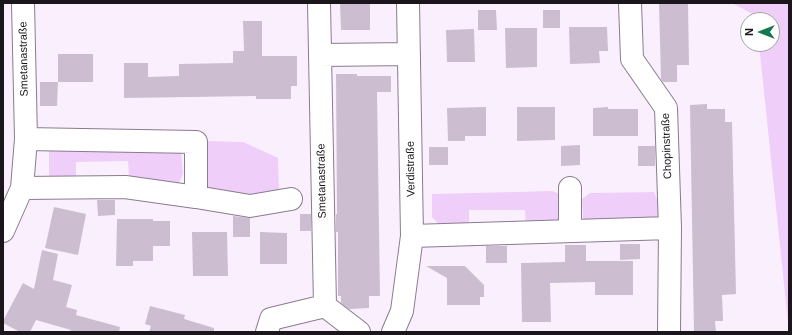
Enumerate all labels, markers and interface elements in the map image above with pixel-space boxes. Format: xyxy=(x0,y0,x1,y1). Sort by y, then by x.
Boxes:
north arrow xyxy=(740,12,780,52)
street label: Smetanastraße xyxy=(17,21,31,97)
text: N xyxy=(743,28,755,36)
street label: Chopinstraße xyxy=(659,113,675,179)
street label: Verdistraße xyxy=(404,141,418,197)
street label: Smetanastraße xyxy=(315,143,329,219)

